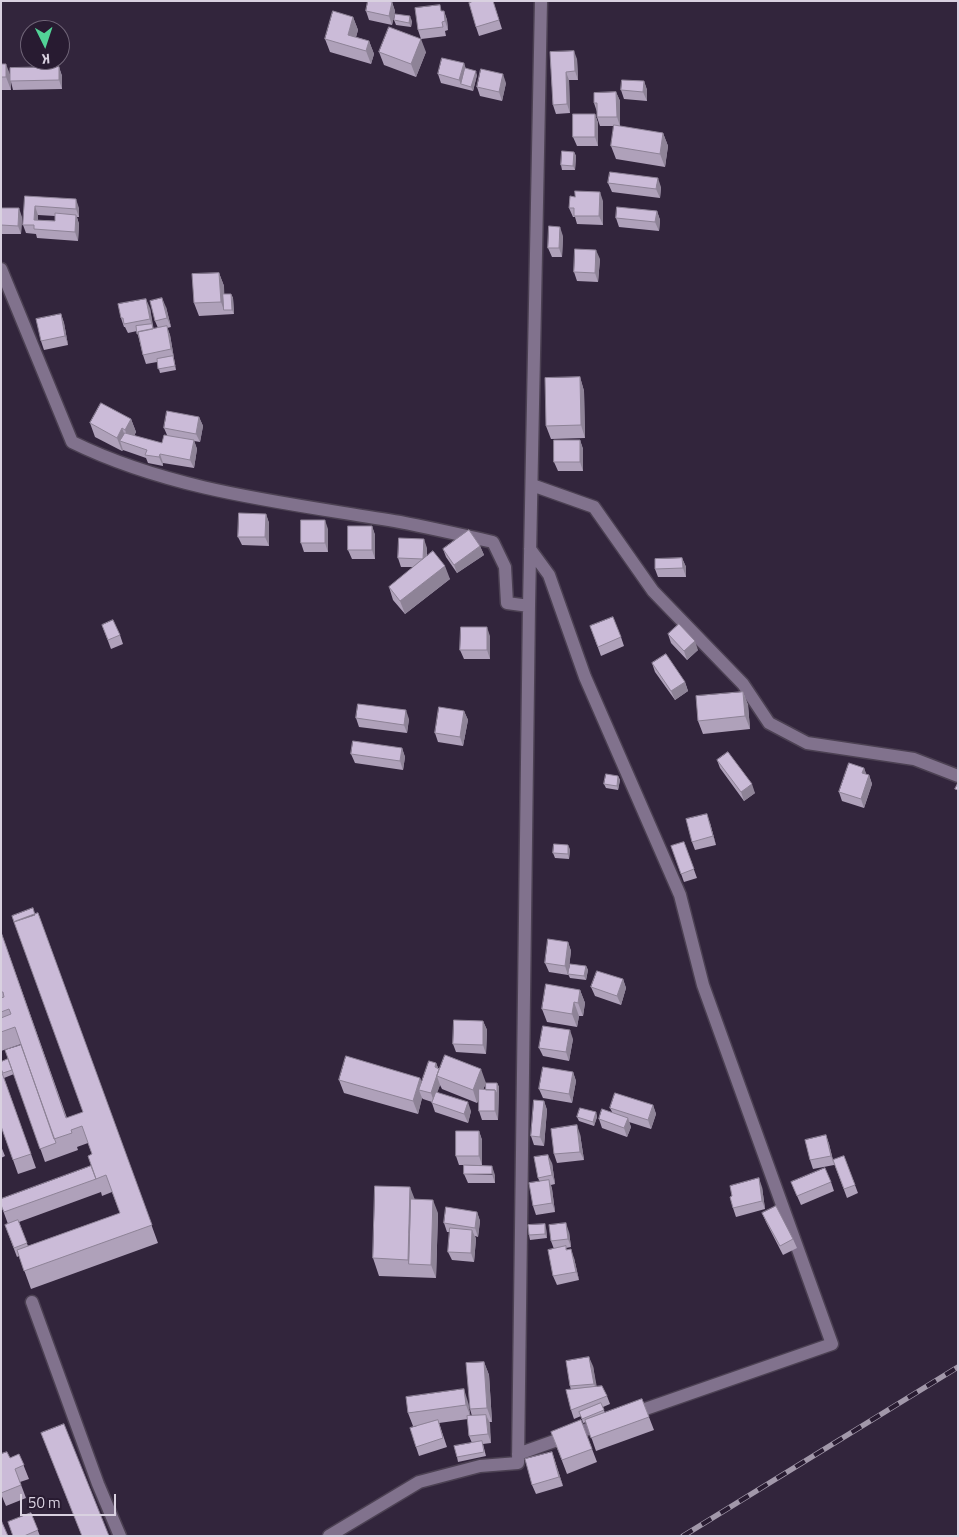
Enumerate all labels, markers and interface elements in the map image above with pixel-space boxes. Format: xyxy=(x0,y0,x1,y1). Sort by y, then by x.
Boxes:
north arrow xyxy=(20,20,70,70)
text: K xyxy=(41,49,51,70)
scale bar xyxy=(22,1484,119,1516)
text: 50 m xyxy=(28,1491,61,1514)

